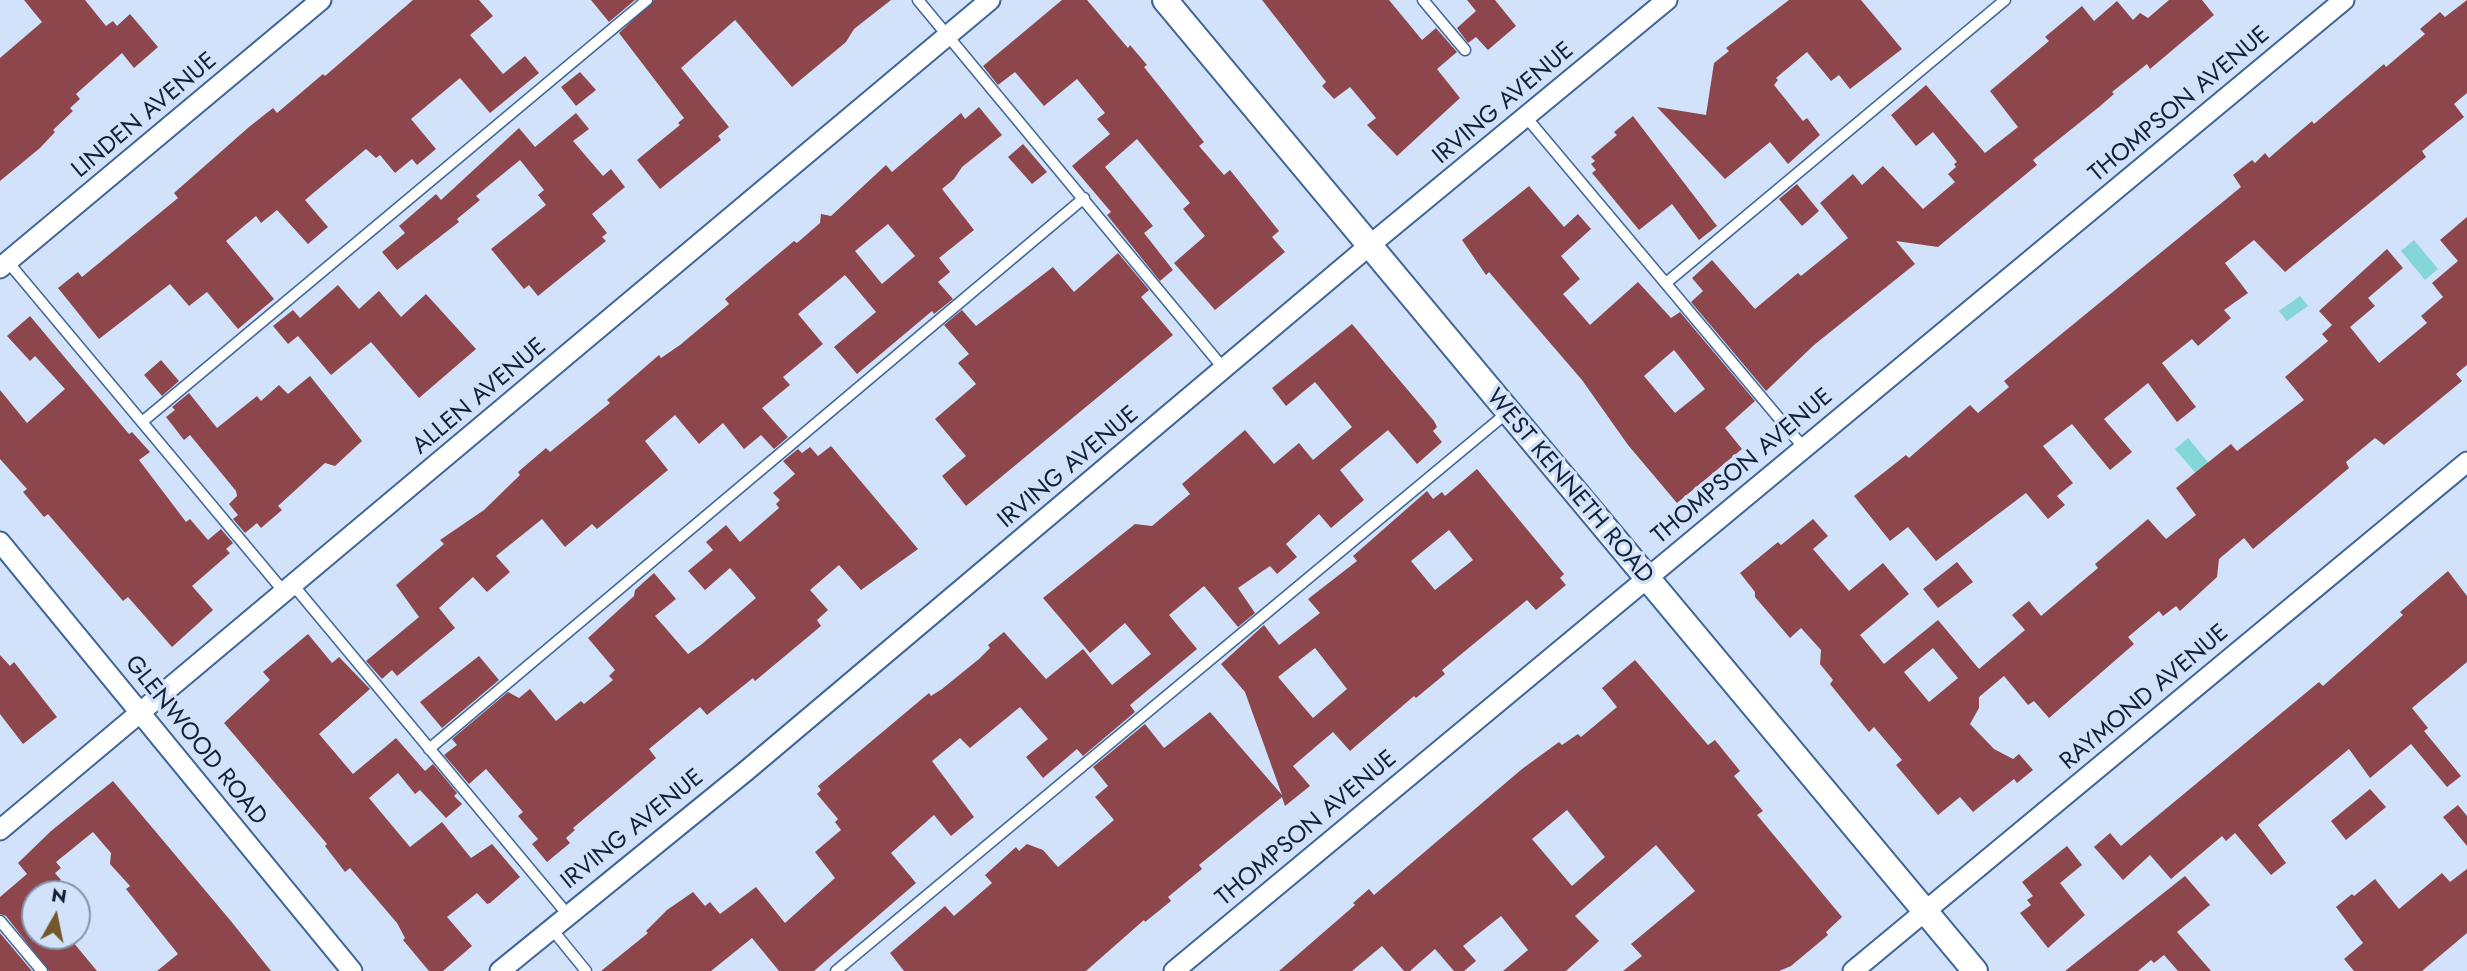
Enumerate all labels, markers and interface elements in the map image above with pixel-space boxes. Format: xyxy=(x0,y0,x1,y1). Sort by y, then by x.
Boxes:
street label: THOMPSON AVENUE xyxy=(2084,21,2276,189)
street label: IRVING AVENUE xyxy=(1428,37,1580,171)
street label: LINDEN AVENUE xyxy=(67,47,223,185)
street label: ALLEN AVENUE xyxy=(407,333,553,461)
street label: THOMPSON AVENUE xyxy=(1647,383,1839,551)
street label: WEST KENNETH ROAD xyxy=(1479,384,1659,590)
street label: IRVING AVENUE xyxy=(993,401,1145,535)
street label: RAYMOND AVENUE xyxy=(2055,619,2235,777)
street label: GLENWOOD ROAD xyxy=(118,650,272,832)
street label: THOMPSON AVENUE xyxy=(1211,745,1403,913)
street label: IRVING AVENUE xyxy=(556,764,710,896)
north arrow xyxy=(21,880,91,950)
text: N xyxy=(49,881,69,910)

